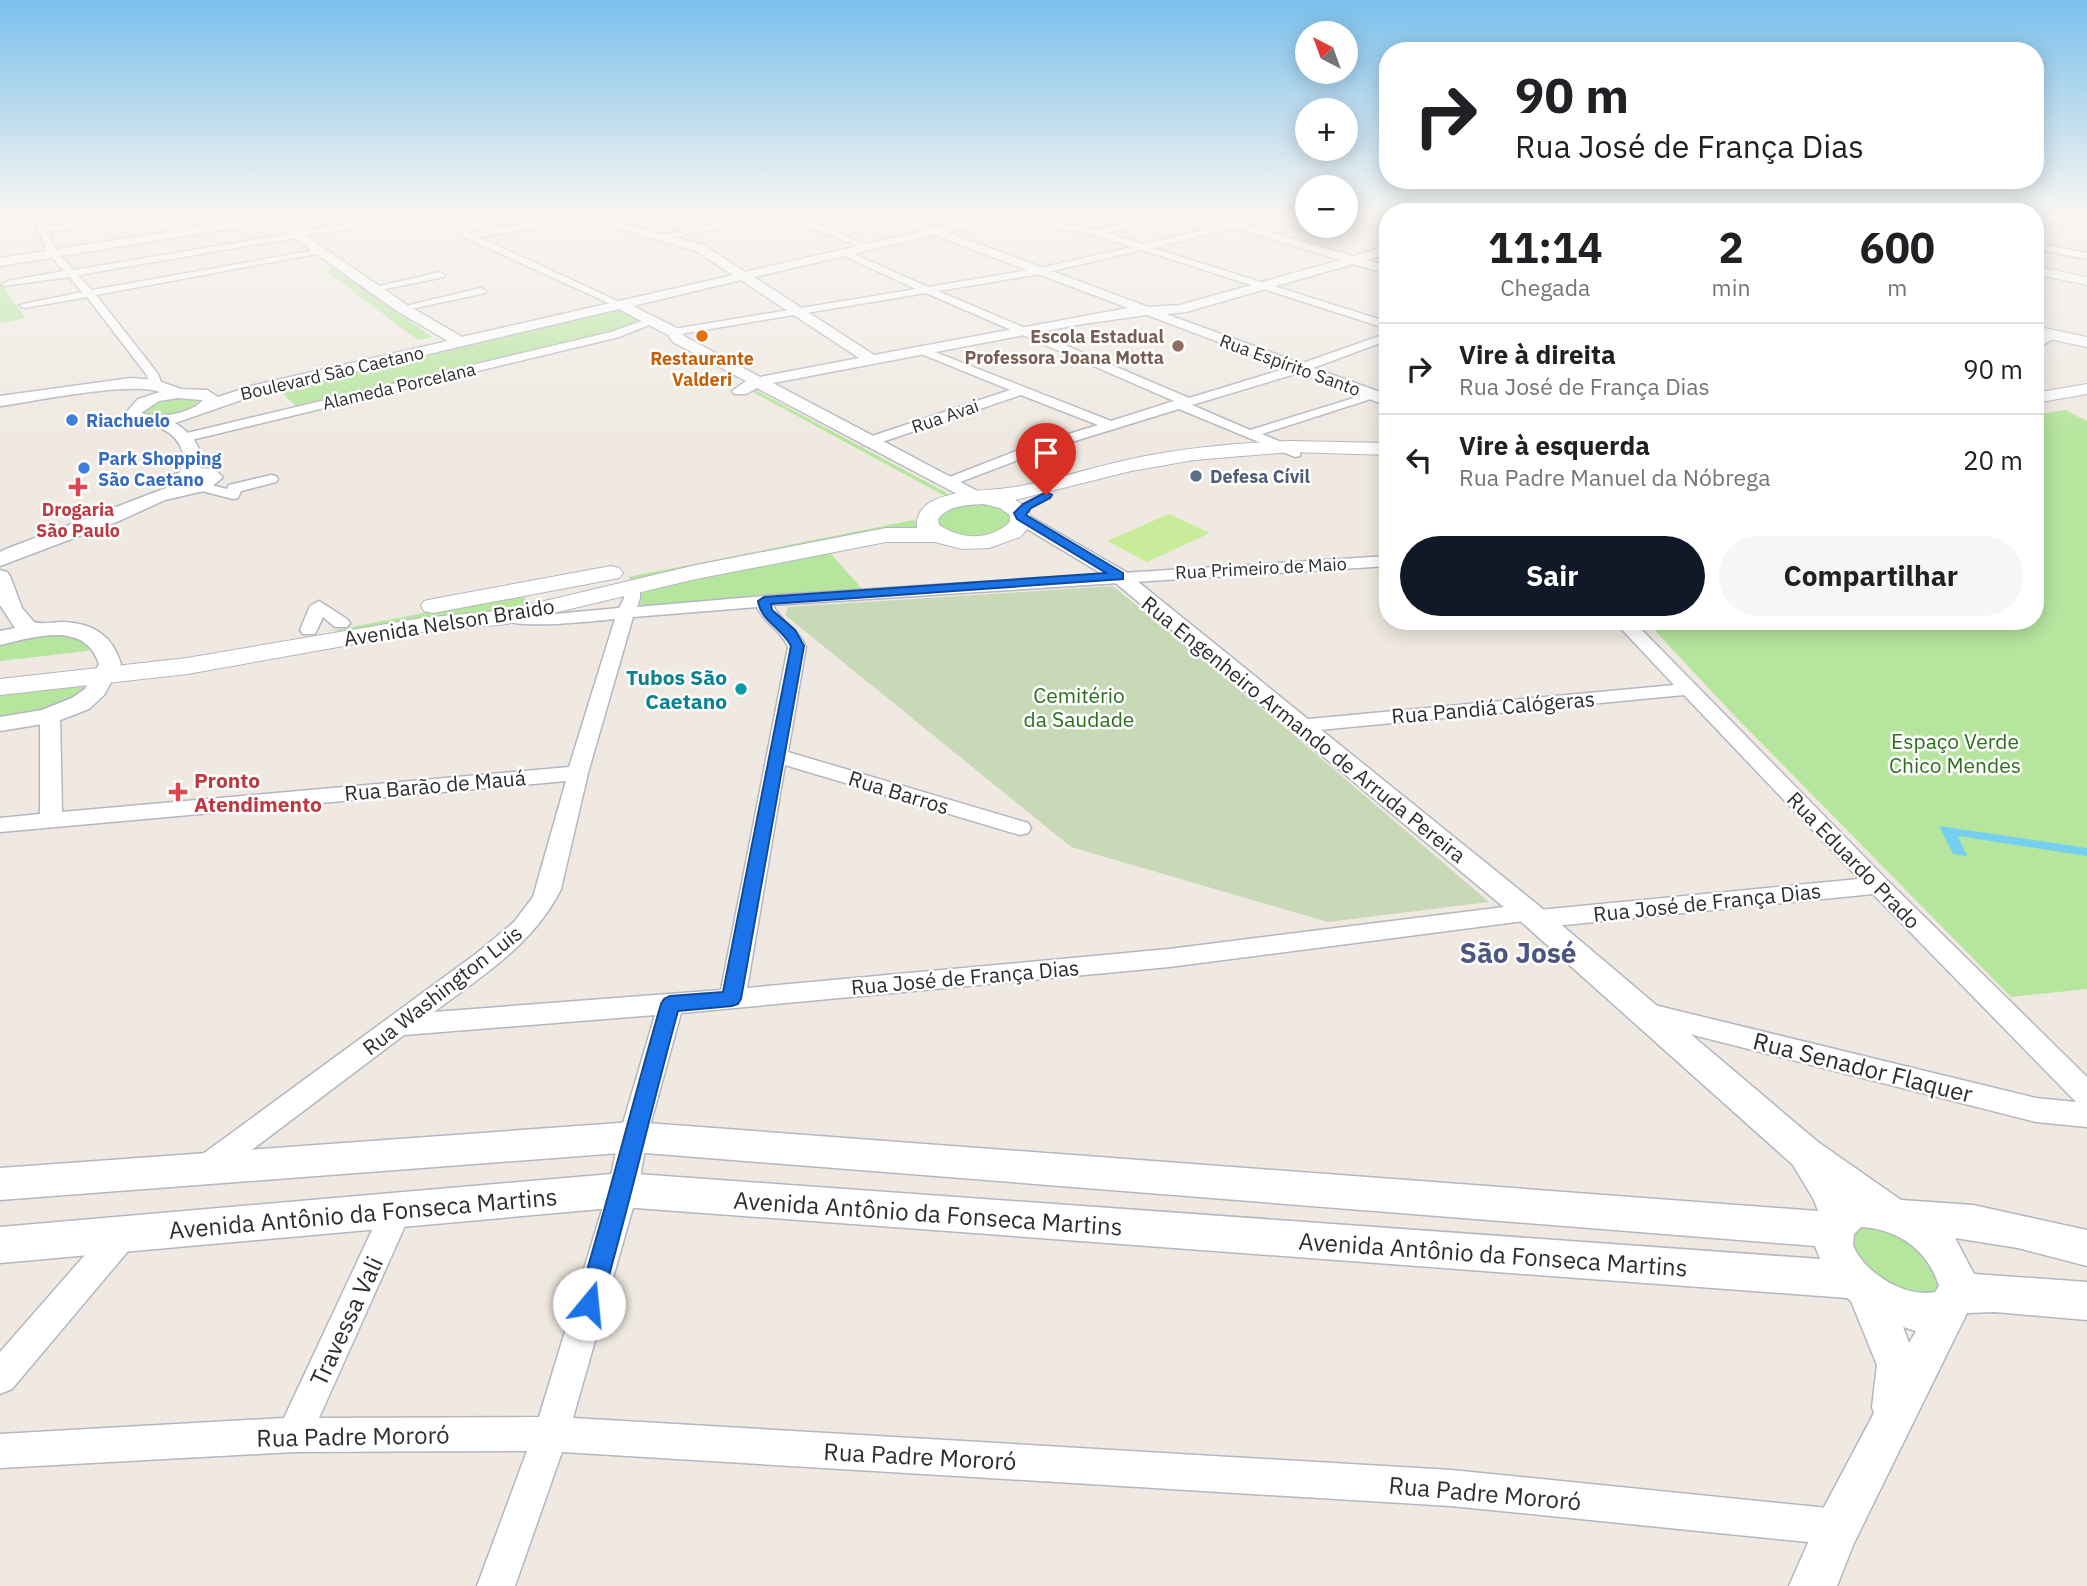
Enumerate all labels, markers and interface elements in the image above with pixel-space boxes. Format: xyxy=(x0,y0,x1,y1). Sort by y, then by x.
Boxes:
north arrow xyxy=(1295,21,1358,84)
map controls xyxy=(1295,21,1358,238)
text: 90 m xyxy=(1515,63,1629,126)
icon: right xyxy=(1400,70,1491,161)
button: + xyxy=(1295,98,1358,161)
text: Rua José de França Dias xyxy=(1515,125,1864,167)
button: − xyxy=(1295,175,1358,238)
text: 11:14 xyxy=(1488,220,1603,275)
text: 2 xyxy=(1718,220,1744,275)
text: 600 xyxy=(1859,220,1935,275)
text: Chegada xyxy=(1500,272,1590,302)
text: min xyxy=(1712,272,1750,302)
text: m xyxy=(1887,272,1907,302)
place label: Escola Estadual Professora Joana Motta xyxy=(965,325,1165,369)
marker: Restaurante Valderi xyxy=(694,328,710,344)
street label: Rua Espírito Santo xyxy=(1216,329,1364,401)
text: Vire à direita xyxy=(1459,337,1616,371)
marker: Escola Estadual Professora Joana Motta xyxy=(1170,338,1186,354)
street label: Boulevard São Caetano xyxy=(238,341,426,405)
place label: Restaurante Valderi xyxy=(650,347,754,391)
icon: right xyxy=(1400,350,1438,388)
text: 90 m xyxy=(1963,352,2023,386)
street label: Alameda Porcelana xyxy=(320,357,478,415)
text: Rua José de França Dias xyxy=(1459,371,1710,401)
street label: Rua Avai xyxy=(908,394,982,438)
place label: Riachuelo xyxy=(86,409,170,432)
marker: Riachuelo xyxy=(64,412,80,428)
pin xyxy=(1016,423,1076,495)
text: Vire à esquerda xyxy=(1459,428,1650,462)
icon: arrive xyxy=(1027,434,1065,472)
icon: left xyxy=(1400,441,1438,479)
text: 20 m xyxy=(1963,443,2023,477)
place label: Park Shopping São Caetano xyxy=(98,447,222,491)
marker: Park Shopping São Caetano xyxy=(76,460,92,476)
text: Rua Padre Manuel da Nóbrega xyxy=(1459,462,1770,492)
place label: Defesa Cívil xyxy=(1210,465,1310,488)
marker: Defesa Cívil xyxy=(1188,468,1204,484)
marker: Drogaria São Paulo xyxy=(70,479,86,495)
place label: Drogaria São Paulo xyxy=(36,498,120,542)
button: Sair xyxy=(1400,536,1705,616)
button: Compartilhar xyxy=(1719,536,2023,616)
street label: Rua Primeiro de Maio xyxy=(1175,552,1347,584)
street label: Rua Engenheiro Armando de Arruda Pereira xyxy=(1136,589,1472,869)
street label: Avenida Nelson Braido xyxy=(342,592,556,652)
place label: Tubos São Caetano xyxy=(626,663,727,715)
marker: Tubos São Caetano xyxy=(733,681,749,697)
park label: Cemitério da Saudade xyxy=(1024,681,1134,733)
street label: Rua Pandiá Calógeras xyxy=(1390,684,1596,730)
park label: Espaço Verde Chico Mendes xyxy=(1889,727,2021,779)
street label: Rua Barão de Mauá xyxy=(343,763,527,807)
street label: Rua Barros xyxy=(845,763,953,821)
place label: Pronto Atendimento xyxy=(194,766,322,818)
marker: Pronto Atendimento xyxy=(168,782,188,802)
street label: Rua Eduardo Prado xyxy=(1781,785,1927,935)
street label: Rua José de França Dias xyxy=(1592,876,1822,928)
street label: Rua Washington Luis xyxy=(356,919,528,1061)
district label: São José xyxy=(1459,934,1577,971)
street label: Rua José de França Dias xyxy=(850,953,1080,1001)
street label: Rua Senador Flaquer xyxy=(1750,1024,1976,1110)
street label: Avenida Antônio da Fonseca Martins xyxy=(167,1180,559,1246)
street label: Avenida Antônio da Fonseca Martins xyxy=(732,1183,1124,1243)
street label: Avenida Antônio da Fonseca Martins xyxy=(1297,1224,1689,1284)
street label: Travessa Vali xyxy=(302,1251,390,1391)
position arrow xyxy=(552,1267,626,1341)
street label: Rua Padre Mororó xyxy=(256,1418,450,1454)
street label: Rua Padre Mororó xyxy=(823,1435,1017,1477)
street label: Rua Padre Mororó xyxy=(1387,1469,1583,1517)

